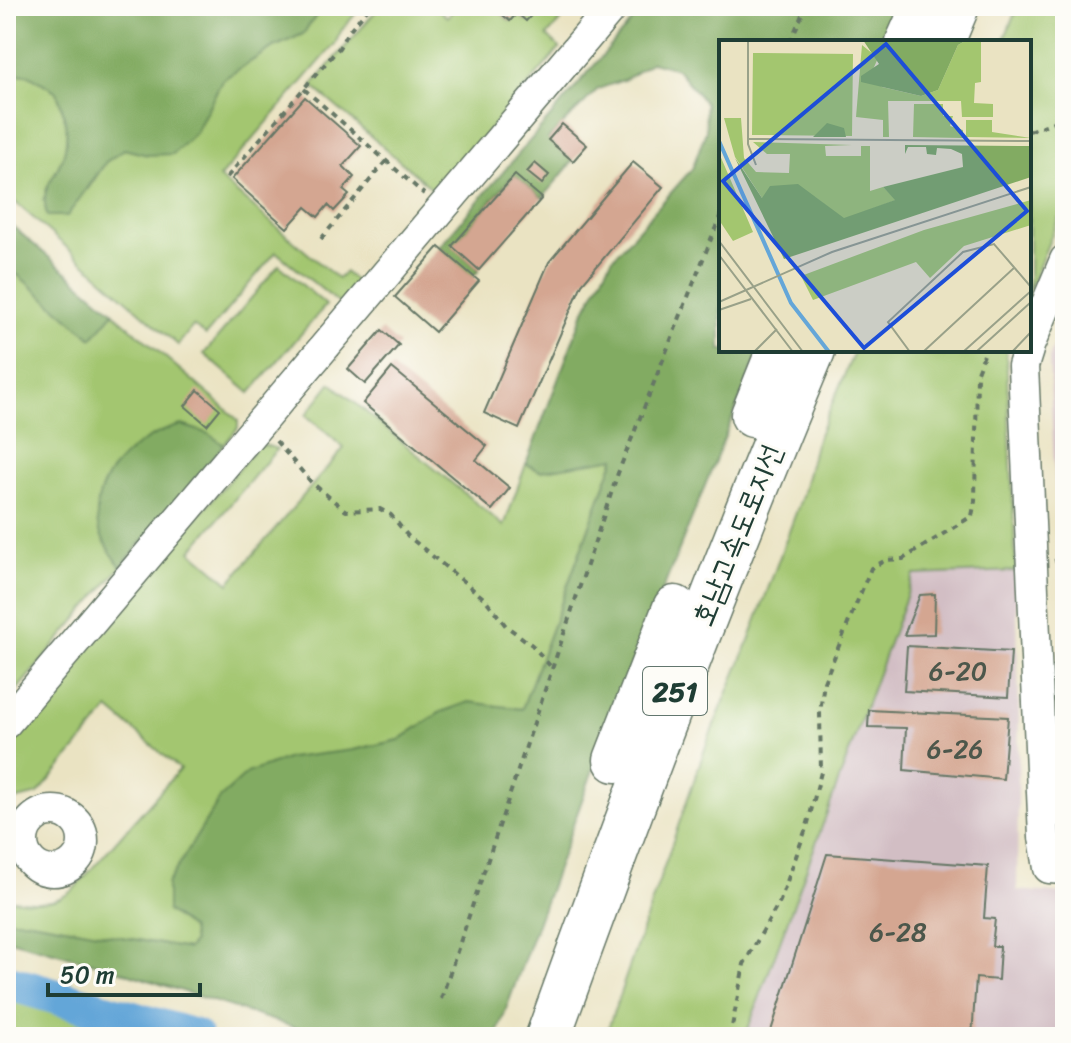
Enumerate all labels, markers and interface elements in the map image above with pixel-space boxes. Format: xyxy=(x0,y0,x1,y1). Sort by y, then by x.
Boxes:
inset map xyxy=(719,40,1031,352)
street label: 호남고속도로지선 xyxy=(676,435,798,635)
house number: 6-20 xyxy=(929,648,987,694)
road number: 251 xyxy=(643,667,707,715)
house number: 6-26 xyxy=(927,726,983,772)
house number: 6-28 xyxy=(869,909,927,955)
scale bar xyxy=(48,947,200,997)
text: 50 m xyxy=(60,954,115,996)

